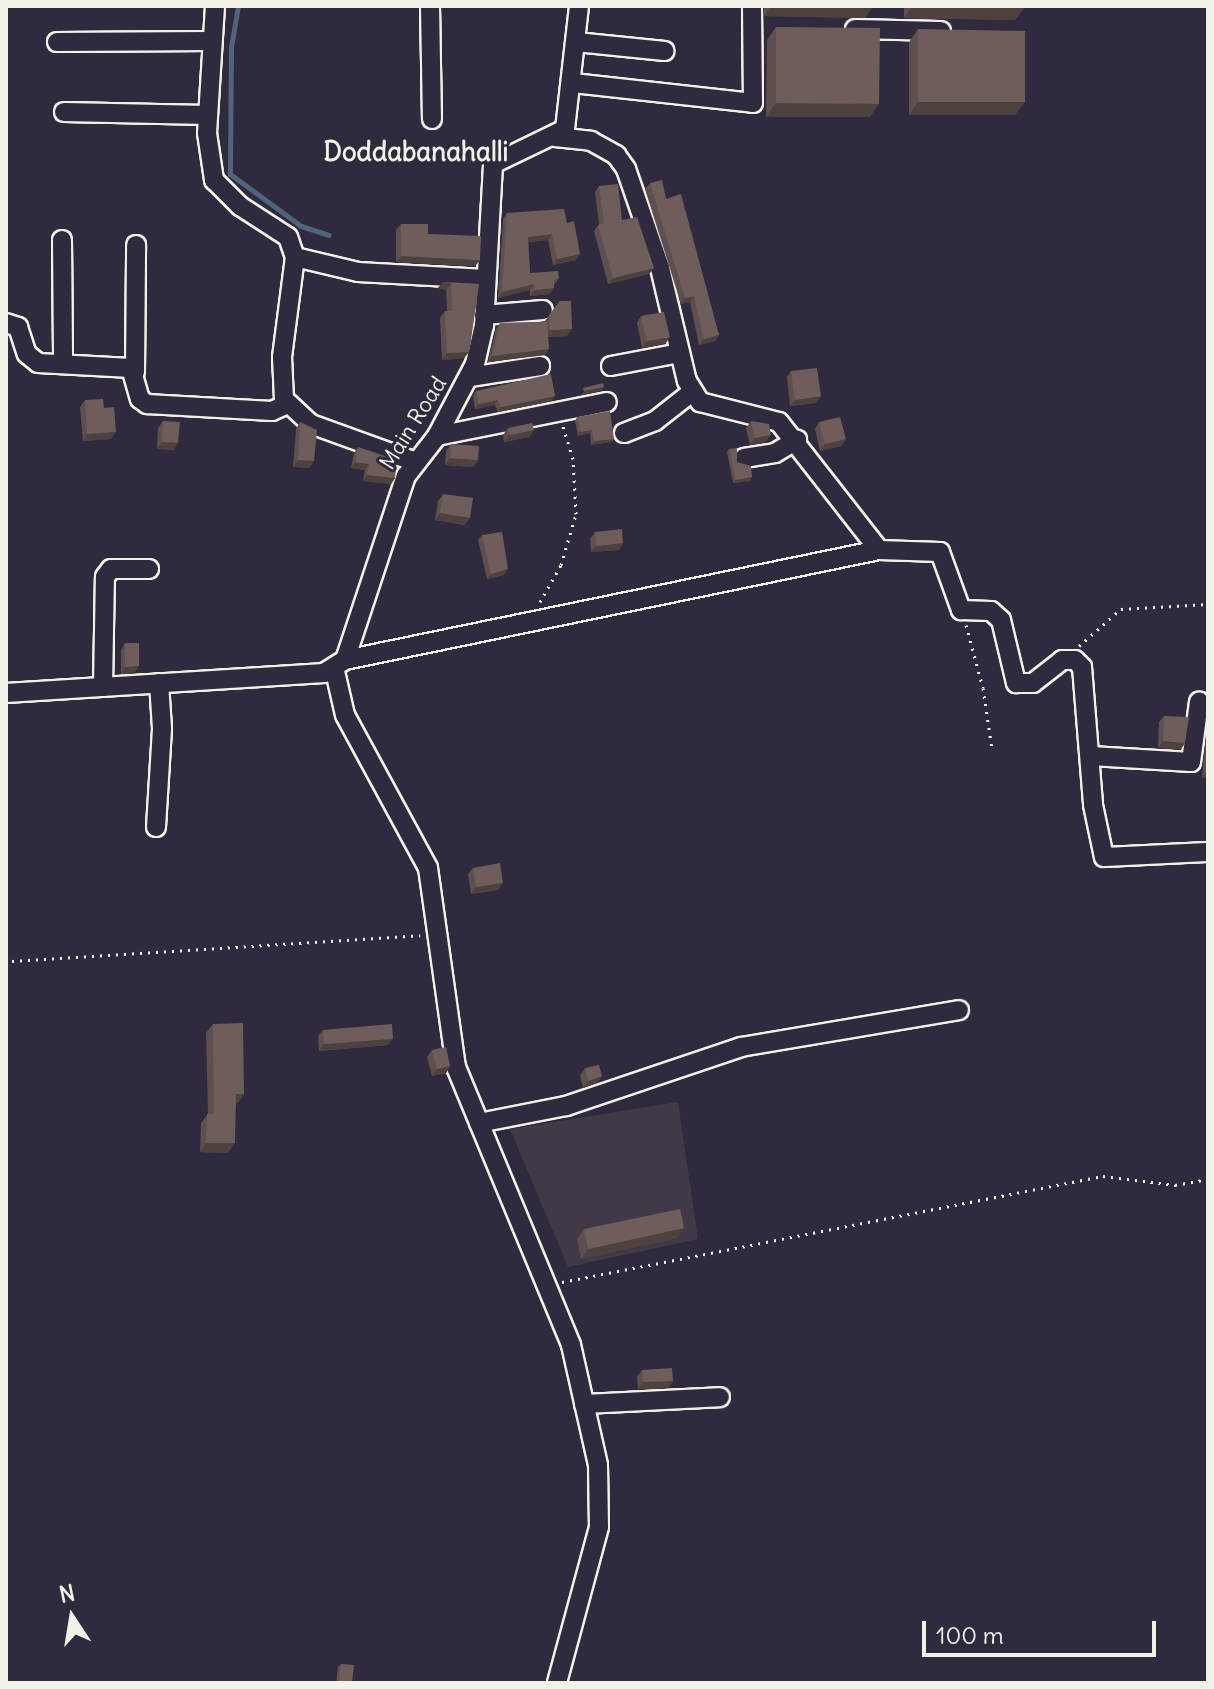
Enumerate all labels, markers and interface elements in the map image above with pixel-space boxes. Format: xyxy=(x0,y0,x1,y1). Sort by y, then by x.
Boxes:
district label: Doddabanahalli xyxy=(324,136,508,168)
street label: Main Road xyxy=(374,372,452,474)
north arrow xyxy=(32,1577,112,1657)
text: N xyxy=(57,1578,77,1609)
scale bar xyxy=(926,1605,1160,1655)
text: 100 m xyxy=(936,1620,1004,1650)

